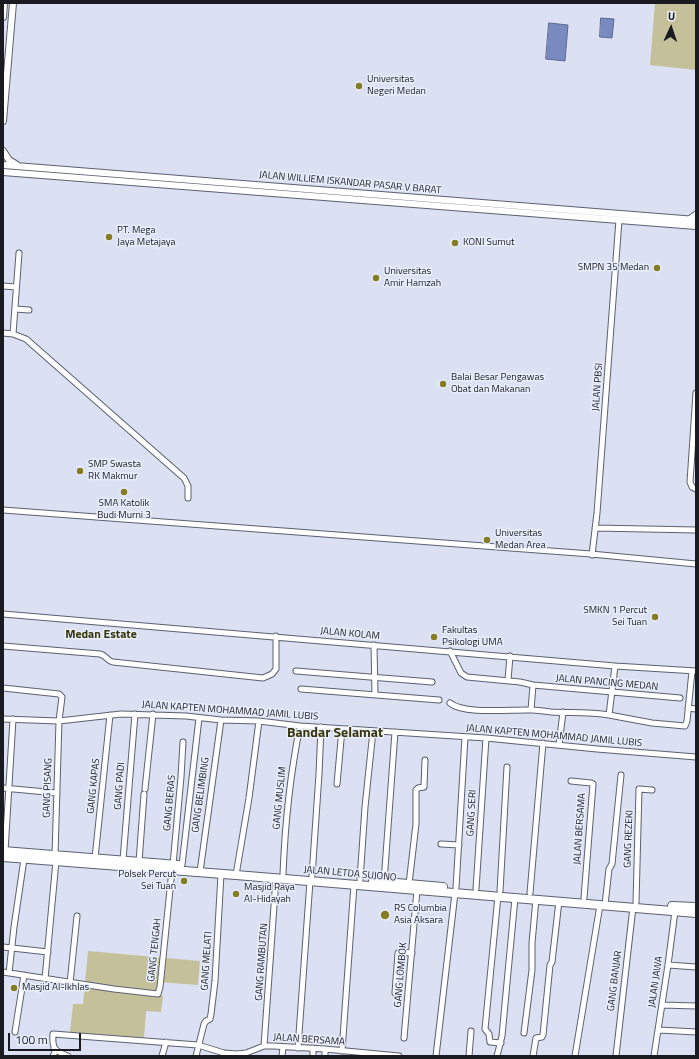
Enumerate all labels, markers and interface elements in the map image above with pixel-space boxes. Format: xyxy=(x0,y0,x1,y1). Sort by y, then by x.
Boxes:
north arrow xyxy=(651,8,691,48)
text: U xyxy=(668,8,676,24)
place label: Universitas Negeri Medan xyxy=(367,74,426,98)
marker: Universitas Negeri Medan xyxy=(354,81,364,91)
street label: JALAN WILLIEM ISKANDAR PASAR V BARAT xyxy=(258,169,442,197)
place label: PT. Mega Jaya Metajaya xyxy=(117,225,176,248)
marker: PT. Mega Jaya Metajaya xyxy=(104,232,114,242)
place label: KONI Sumut xyxy=(463,237,514,249)
marker: KONI Sumut xyxy=(450,238,460,248)
place label: SMPN 35 Medan xyxy=(578,262,649,274)
marker: SMPN 35 Medan xyxy=(652,263,662,273)
place label: Universitas Amir Hamzah xyxy=(384,266,441,290)
marker: Universitas Amir Hamzah xyxy=(371,273,381,283)
street label: JALAN PBSI xyxy=(590,362,606,412)
place label: Balai Besar Pengawas Obat dan Makanan xyxy=(451,372,544,396)
marker: Balai Besar Pengawas Obat dan Makanan xyxy=(438,379,448,389)
place label: SMP Swasta RK Makmur xyxy=(88,459,141,482)
marker: SMP Swasta RK Makmur xyxy=(75,466,85,476)
marker: SMA Katolik Budi Murni 3 xyxy=(119,487,129,497)
place label: SMA Katolik Budi Murni 3 xyxy=(97,498,151,522)
place label: Universitas Medan Area xyxy=(495,528,546,552)
marker: Universitas Medan Area xyxy=(482,535,492,545)
place label: SMKN 1 Percut Sei Tuan xyxy=(583,605,647,628)
marker: SMKN 1 Percut Sei Tuan xyxy=(650,612,660,622)
street label: JALAN KOLAM xyxy=(320,625,380,643)
place label: Fakultas Psikologi UMA xyxy=(442,625,503,648)
district label: Medan Estate xyxy=(65,628,137,642)
marker: Fakultas Psikologi UMA xyxy=(429,632,439,642)
street label: JALAN PANCING MEDAN xyxy=(555,673,659,693)
street label: JALAN KAPTEN MOHAMMAD JAMIL LUBIS xyxy=(141,699,319,723)
street label: JALAN KAPTEN MOHAMMAD JAMIL LUBIS xyxy=(465,722,643,750)
district label: Bandar Selamat xyxy=(287,726,383,742)
street label: GANG BELIMBING xyxy=(190,756,212,834)
street label: GANG PISANG xyxy=(41,758,55,818)
street label: GANG KAPAS xyxy=(85,758,103,814)
street label: GANG PADI xyxy=(112,762,128,810)
street label: GANG MUSLIM xyxy=(271,766,289,830)
street label: GANG BERAS xyxy=(162,774,178,832)
street label: GANG SERI xyxy=(465,789,479,837)
street label: JALAN BERSAMA xyxy=(572,793,588,865)
street label: GANG REZEKI xyxy=(622,810,636,868)
street label: JALAN LETDA SUJONO xyxy=(303,864,397,884)
place label: Polsek Percut Sei Tuan xyxy=(118,869,176,892)
marker: Polsek Percut Sei Tuan xyxy=(179,876,189,886)
place label: Masjid Raya Al-Hidayah xyxy=(244,882,295,906)
marker: Masjid Raya Al-Hidayah xyxy=(231,889,241,899)
place label: RS Columbia Asia Aksara xyxy=(394,903,447,926)
marker: RS Columbia Asia Aksara xyxy=(379,909,391,921)
street label: GANG TENGAH xyxy=(146,918,164,982)
street label: GANG RAMBUTAN xyxy=(253,923,271,1001)
street label: GANG MELATI xyxy=(199,931,215,991)
street label: GANG LOMBOK xyxy=(392,942,410,1008)
street label: GANG BANJAR xyxy=(605,950,625,1012)
street label: JALAN JAWA xyxy=(646,956,666,1008)
place label: Masjid Al-Ikhlas xyxy=(22,982,89,994)
marker: Masjid Al-Ikhlas xyxy=(9,983,19,993)
scale bar xyxy=(10,1025,83,1051)
text: 100 m xyxy=(15,1030,48,1049)
street label: JALAN BERSAMA xyxy=(273,1032,345,1048)

